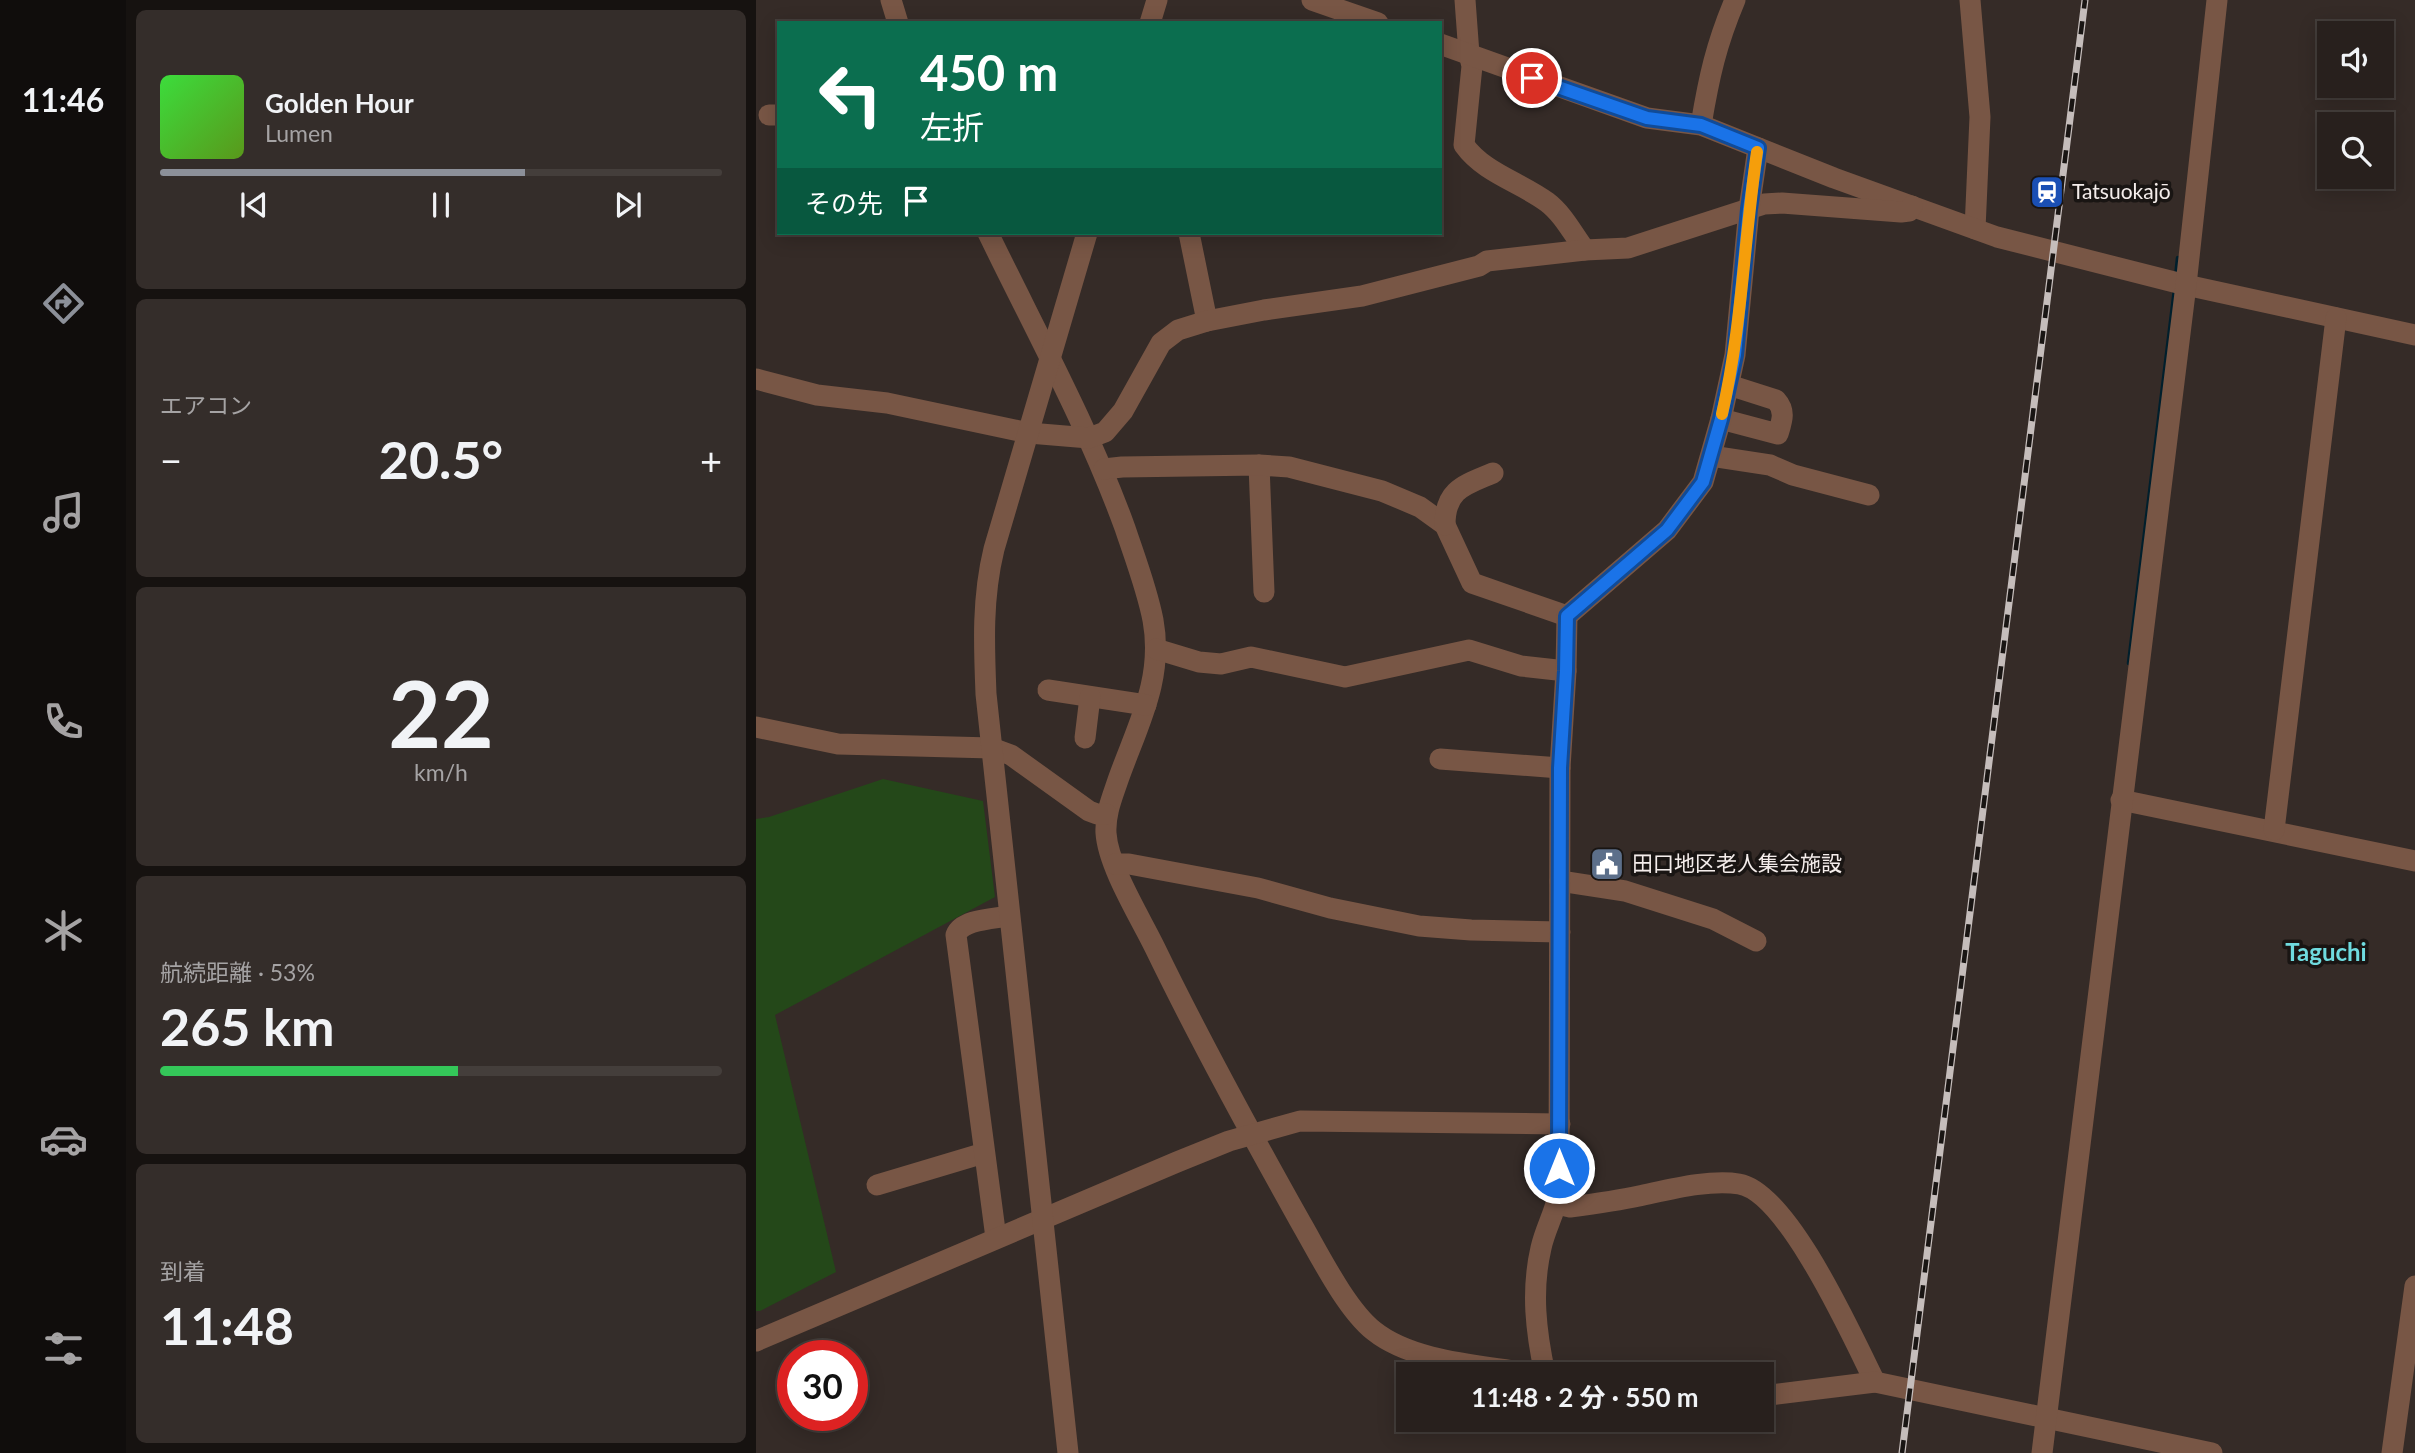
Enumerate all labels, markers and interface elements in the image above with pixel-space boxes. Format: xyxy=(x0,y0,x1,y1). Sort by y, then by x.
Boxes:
map controls xyxy=(2317,21,2394,189)
button: sound xyxy=(2317,21,2394,98)
text: 450 m xyxy=(920,43,1058,101)
pin xyxy=(1502,48,1562,108)
icon: left xyxy=(805,49,896,140)
icon: arrive xyxy=(1513,59,1551,97)
text: 11:46 xyxy=(22,80,104,119)
text: Golden Hour xyxy=(265,87,414,119)
text: 左折 xyxy=(920,107,984,146)
button: search xyxy=(2317,112,2394,189)
text: Lumen xyxy=(265,119,333,147)
station icon: Tatsuokajō xyxy=(2028,173,2066,211)
place label: Tatsuokajō xyxy=(2072,178,2171,203)
icon: arrive xyxy=(897,182,935,220)
icon: previous xyxy=(235,186,273,224)
icon: pause xyxy=(422,186,460,224)
icon: next xyxy=(609,186,647,224)
text: その先 xyxy=(805,187,883,219)
icon: directions xyxy=(39,279,88,328)
text: エアコン xyxy=(160,391,252,419)
text: 20.5° xyxy=(379,428,503,490)
text: − xyxy=(160,437,182,483)
text: + xyxy=(700,437,722,483)
icon: music xyxy=(39,488,88,537)
text: 22 xyxy=(388,658,494,767)
icon: phone xyxy=(39,697,88,746)
text: km/h xyxy=(414,758,468,786)
public building icon: 田口地区老人集会施設 xyxy=(1588,845,1626,883)
place label: 田口地区老人集会施設 xyxy=(1632,850,1842,875)
icon: climate xyxy=(39,906,88,955)
district label: Taguchi xyxy=(2285,937,2367,966)
text: 航続距離 · 53% xyxy=(160,958,315,986)
text: 265 km xyxy=(160,995,334,1057)
icon: car xyxy=(39,1115,88,1164)
position arrow xyxy=(1522,1131,1596,1205)
text: 到着 xyxy=(160,1257,206,1285)
text: 11:48 xyxy=(160,1294,294,1356)
icon: filters xyxy=(39,1324,88,1373)
speed limit sign: 30 xyxy=(777,1340,868,1431)
text: 11:48 · 2 分 · 550 m xyxy=(1471,1381,1699,1413)

